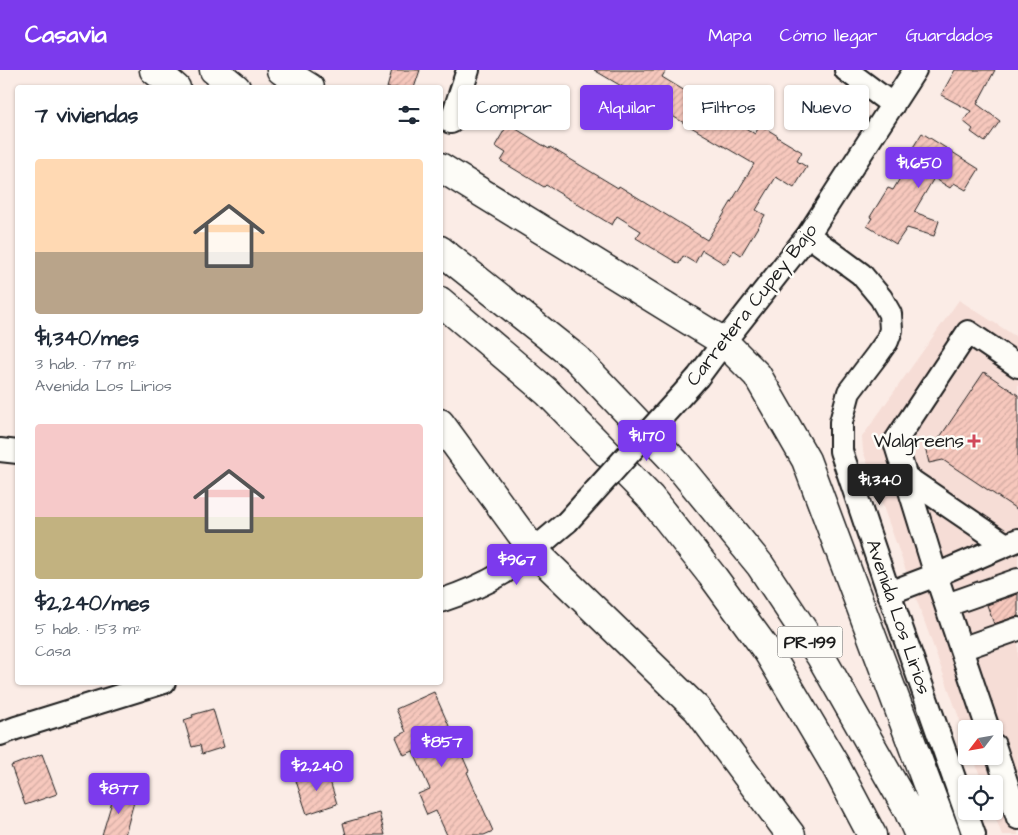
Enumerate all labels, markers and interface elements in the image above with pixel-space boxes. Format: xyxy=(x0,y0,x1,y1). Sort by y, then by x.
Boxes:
text: Casavia xyxy=(25,18,107,52)
text: Mapa xyxy=(708,23,752,48)
text: Cómo llegar xyxy=(780,23,878,48)
text: Guardados xyxy=(906,23,993,48)
chip: Comprar xyxy=(458,85,570,130)
chip: Alquilar xyxy=(580,85,673,130)
chip: Filtros xyxy=(683,85,774,130)
chip: Nuevo xyxy=(784,85,869,130)
text: 7 viviendas xyxy=(35,101,138,130)
icon: filters xyxy=(395,101,423,129)
pin: $1,650 xyxy=(878,146,960,189)
text: $1,650 xyxy=(896,152,942,174)
icon: home xyxy=(184,191,274,281)
street label: Carretera Cupey Bajo xyxy=(680,218,825,392)
text: $1,340/mes xyxy=(35,324,139,353)
text: 3 hab. · 77 m² xyxy=(35,353,136,375)
text: Avenida Los Lirios xyxy=(35,375,172,397)
pin: $1,170 xyxy=(606,420,688,462)
text: $1,170 xyxy=(629,425,665,447)
place label: Walgreens xyxy=(874,428,964,456)
marker: Walgreens xyxy=(968,435,980,447)
icon: home xyxy=(184,456,274,546)
pin: $1,340 xyxy=(839,464,921,506)
text: $1,340 xyxy=(859,469,901,491)
street label: Avenida Los Lirios xyxy=(859,536,937,698)
pin: $967 xyxy=(487,544,547,586)
text: $967 xyxy=(498,549,536,571)
text: $2,240/mes xyxy=(35,589,150,618)
text: 5 hab. · 153 m² xyxy=(35,618,141,640)
road number: PR-199 xyxy=(778,626,842,658)
text: Casa xyxy=(35,640,71,662)
north arrow xyxy=(958,720,1002,765)
map controls xyxy=(958,720,1003,820)
pin: $857 xyxy=(412,726,472,768)
text: $857 xyxy=(422,731,462,753)
pin: $2,240 xyxy=(276,750,358,792)
text: $2,240 xyxy=(291,755,343,777)
pin: $877 xyxy=(89,772,149,815)
button: locate xyxy=(958,775,1003,820)
text: $877 xyxy=(100,778,138,800)

